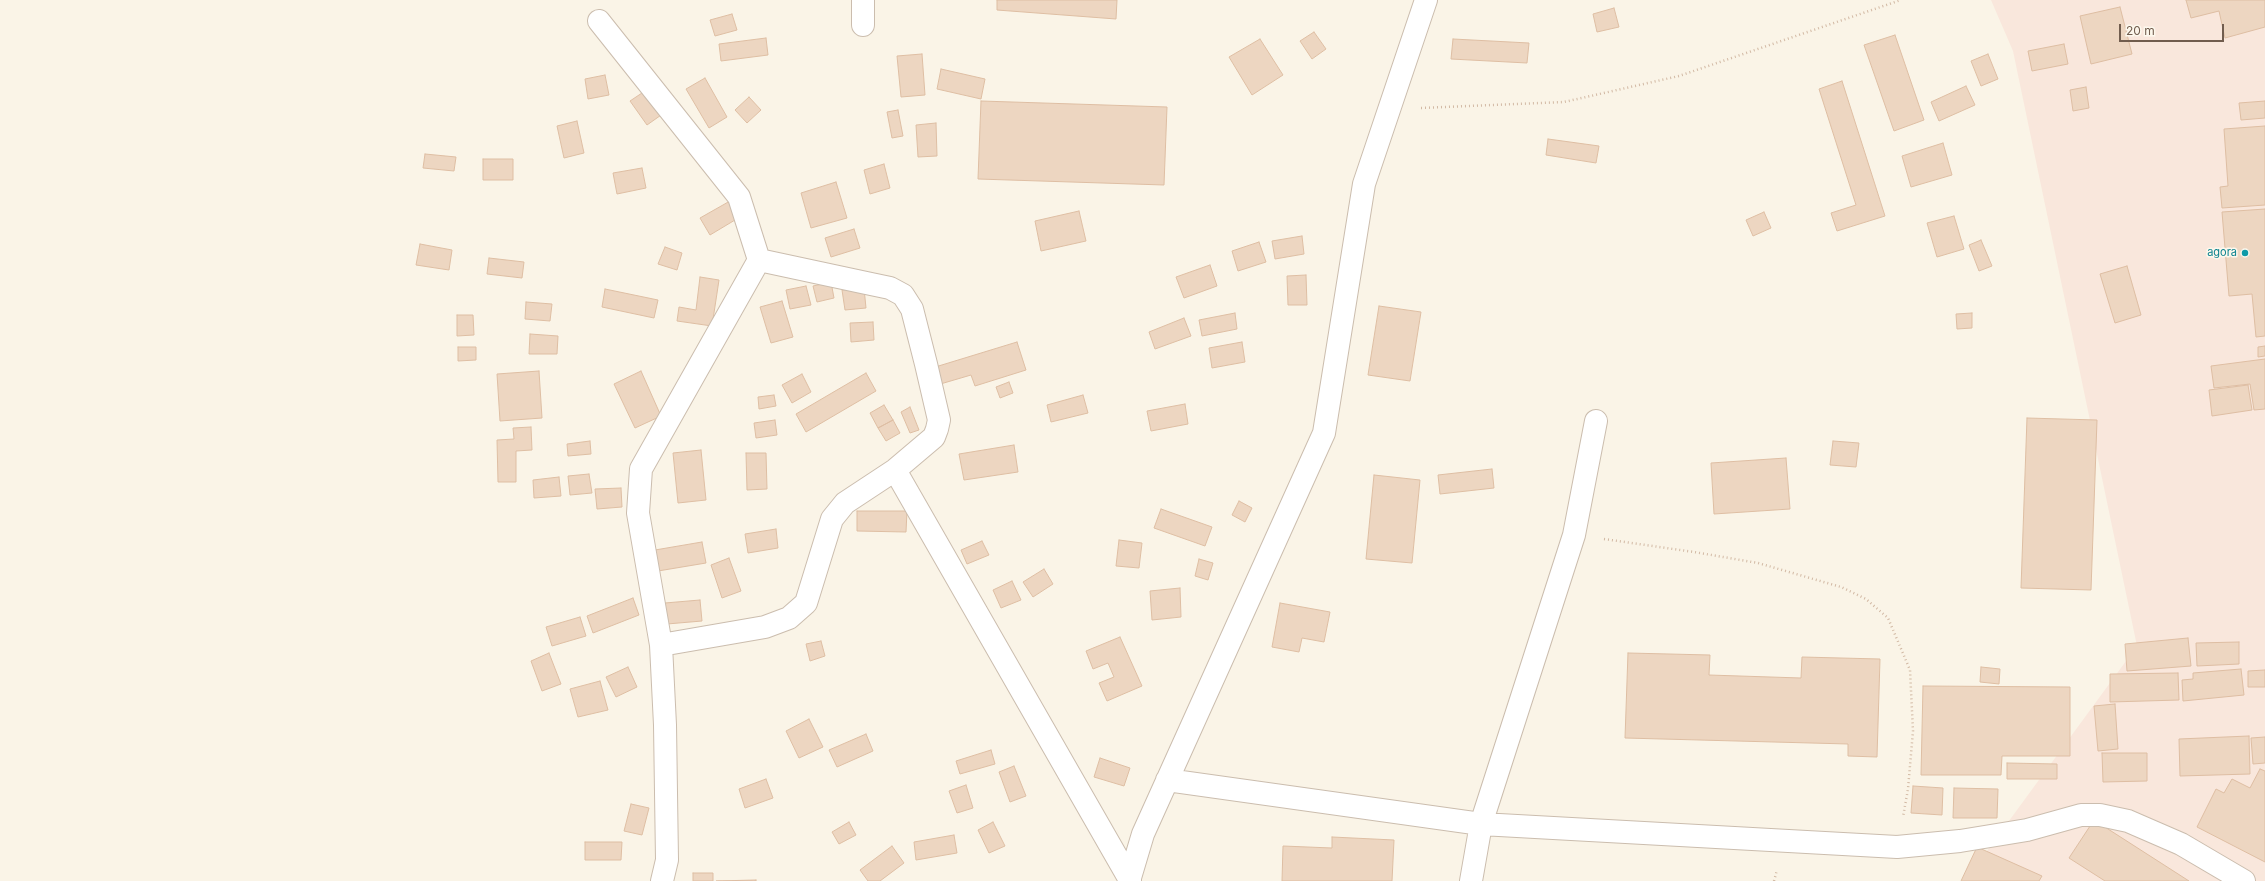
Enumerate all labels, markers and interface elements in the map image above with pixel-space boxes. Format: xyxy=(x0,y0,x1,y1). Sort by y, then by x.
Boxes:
scale bar xyxy=(2121,16,2226,42)
text: 20 m xyxy=(2126,23,2155,38)
place label: agora xyxy=(2207,246,2237,260)
marker: agora xyxy=(2240,248,2250,258)

